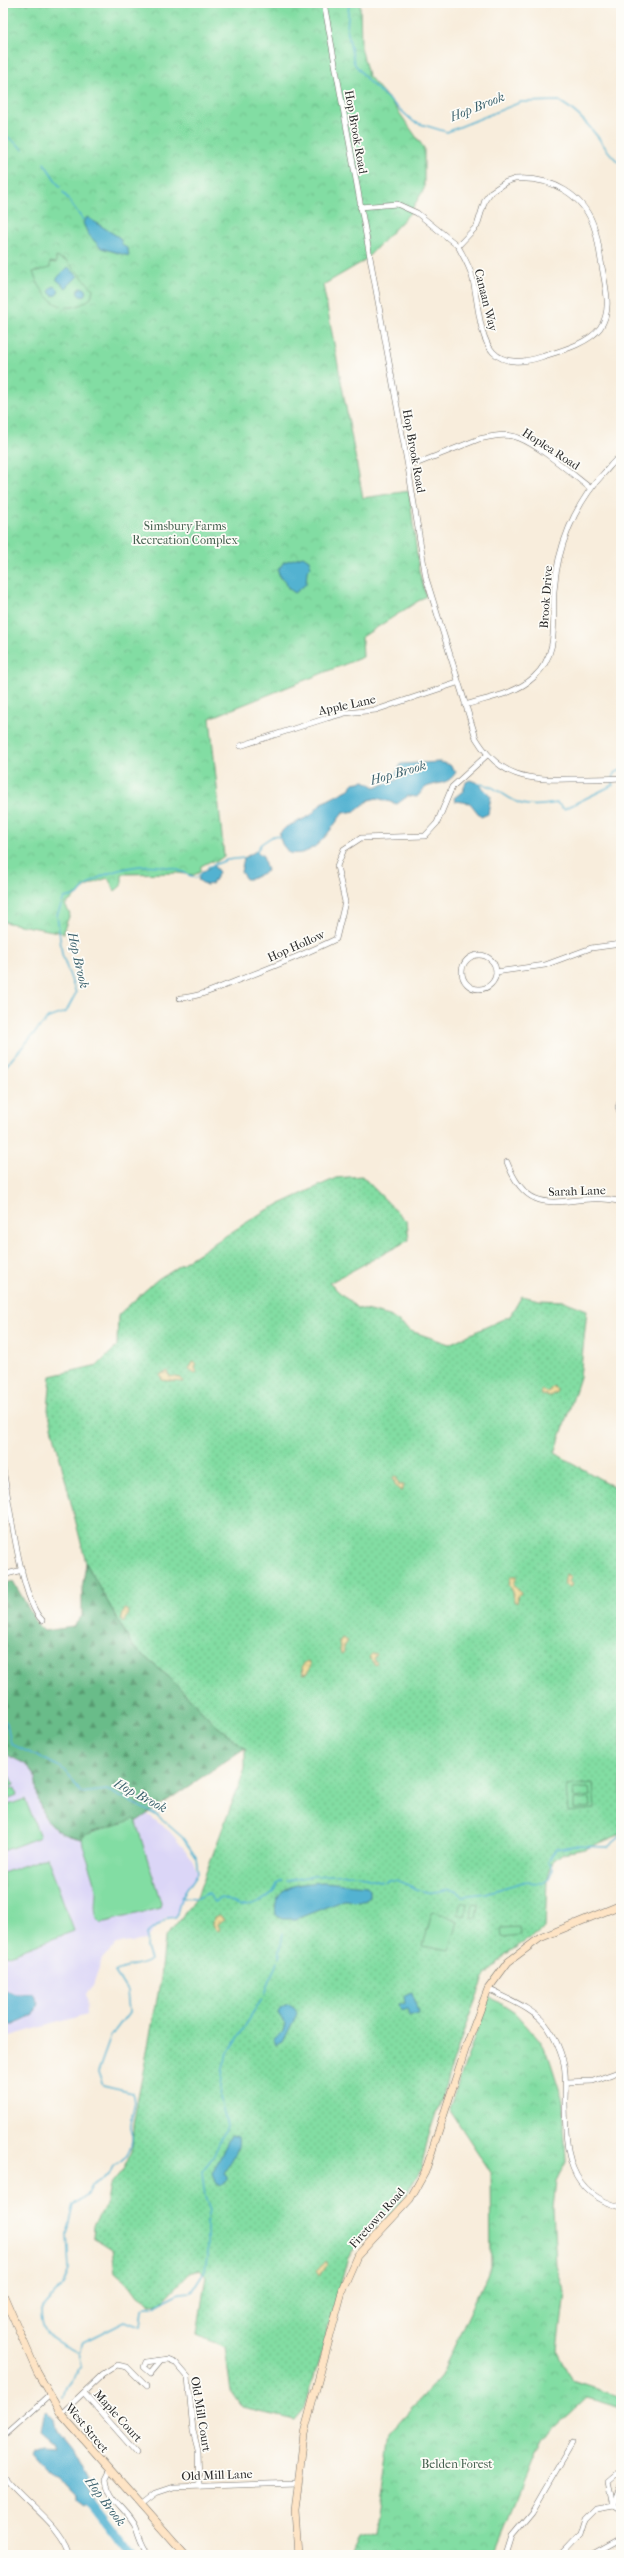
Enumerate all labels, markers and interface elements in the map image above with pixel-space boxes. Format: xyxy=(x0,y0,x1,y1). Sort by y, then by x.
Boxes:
street label: Hop Brook Road xyxy=(342,89,370,175)
water label: Hop Brook xyxy=(447,89,507,125)
street label: Canaan Way xyxy=(471,267,501,333)
street label: Hop Brook Road xyxy=(400,408,428,494)
street label: Hoplea Road xyxy=(520,425,583,473)
park label: Simsbury Farms Recreation Complex xyxy=(132,519,238,547)
street label: Brook Drive xyxy=(537,565,555,629)
street label: Apple Lane xyxy=(316,692,377,718)
water label: Hop Brook xyxy=(367,757,428,788)
street label: Hop Hollow xyxy=(265,927,328,965)
water label: Hop Brook xyxy=(65,929,92,990)
street label: Sarah Lane xyxy=(548,1183,606,1199)
water label: Hop Brook xyxy=(111,1775,170,1816)
street label: Firetown Road xyxy=(346,2185,408,2251)
street label: Old Mill Court xyxy=(188,2375,214,2453)
street label: Maple Court xyxy=(91,2387,145,2445)
street label: West Street xyxy=(62,2400,112,2456)
park label: Belden Forest xyxy=(421,2457,493,2471)
street label: Old Mill Lane xyxy=(181,2467,253,2483)
water label: Hop Brook xyxy=(82,2473,129,2529)

